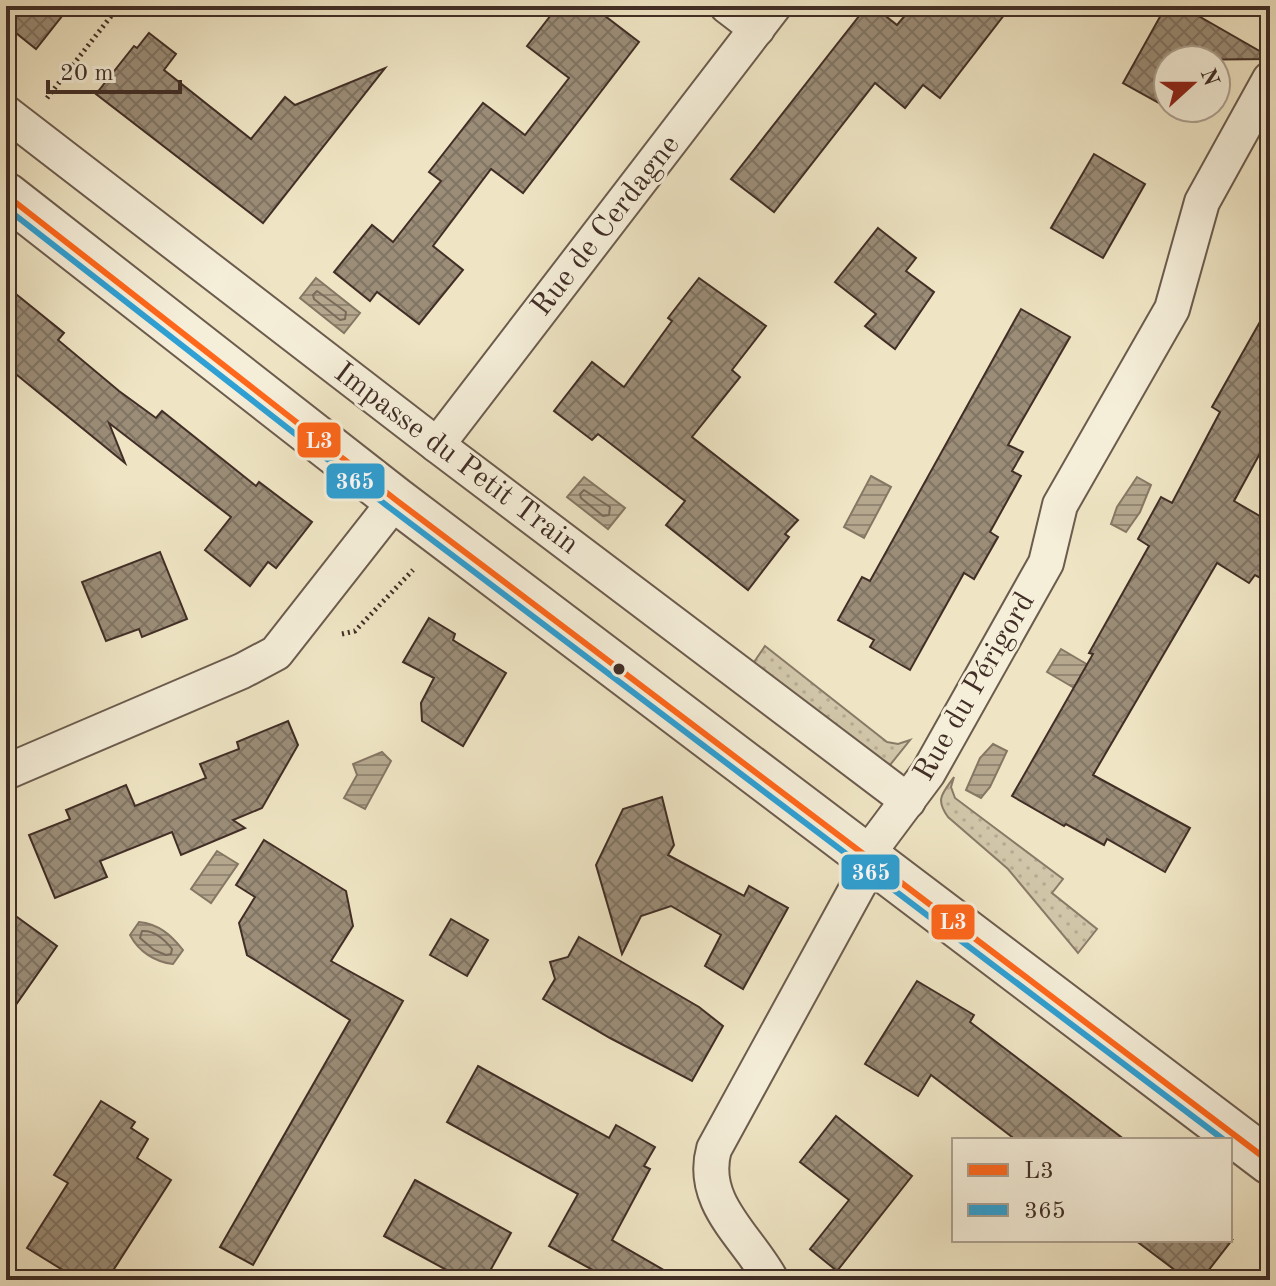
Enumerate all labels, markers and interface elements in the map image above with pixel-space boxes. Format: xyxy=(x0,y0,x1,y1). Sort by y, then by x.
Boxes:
scale bar xyxy=(48,44,180,94)
north arrow xyxy=(1152,44,1232,124)
text: 20 m xyxy=(60,62,114,86)
text: N xyxy=(1196,66,1222,90)
street label: Rue de Cerdagne xyxy=(526,130,686,322)
street label: Impasse du Petit Train xyxy=(328,358,584,560)
line badge: L3 xyxy=(296,421,342,459)
text: L3 xyxy=(305,431,333,453)
line badge: 365 xyxy=(325,462,386,500)
text: 365 xyxy=(336,472,374,494)
street label: Rue du Périgord xyxy=(909,588,1041,786)
unlabelled marker xyxy=(611,661,627,677)
line badge: 365 xyxy=(840,853,901,891)
text: 365 xyxy=(852,863,890,885)
line badge: L3 xyxy=(930,903,976,941)
text: L3 xyxy=(939,912,967,934)
legend xyxy=(952,1138,1232,1242)
text: L3 xyxy=(1024,1160,1054,1184)
text: 365 xyxy=(1024,1200,1066,1224)

